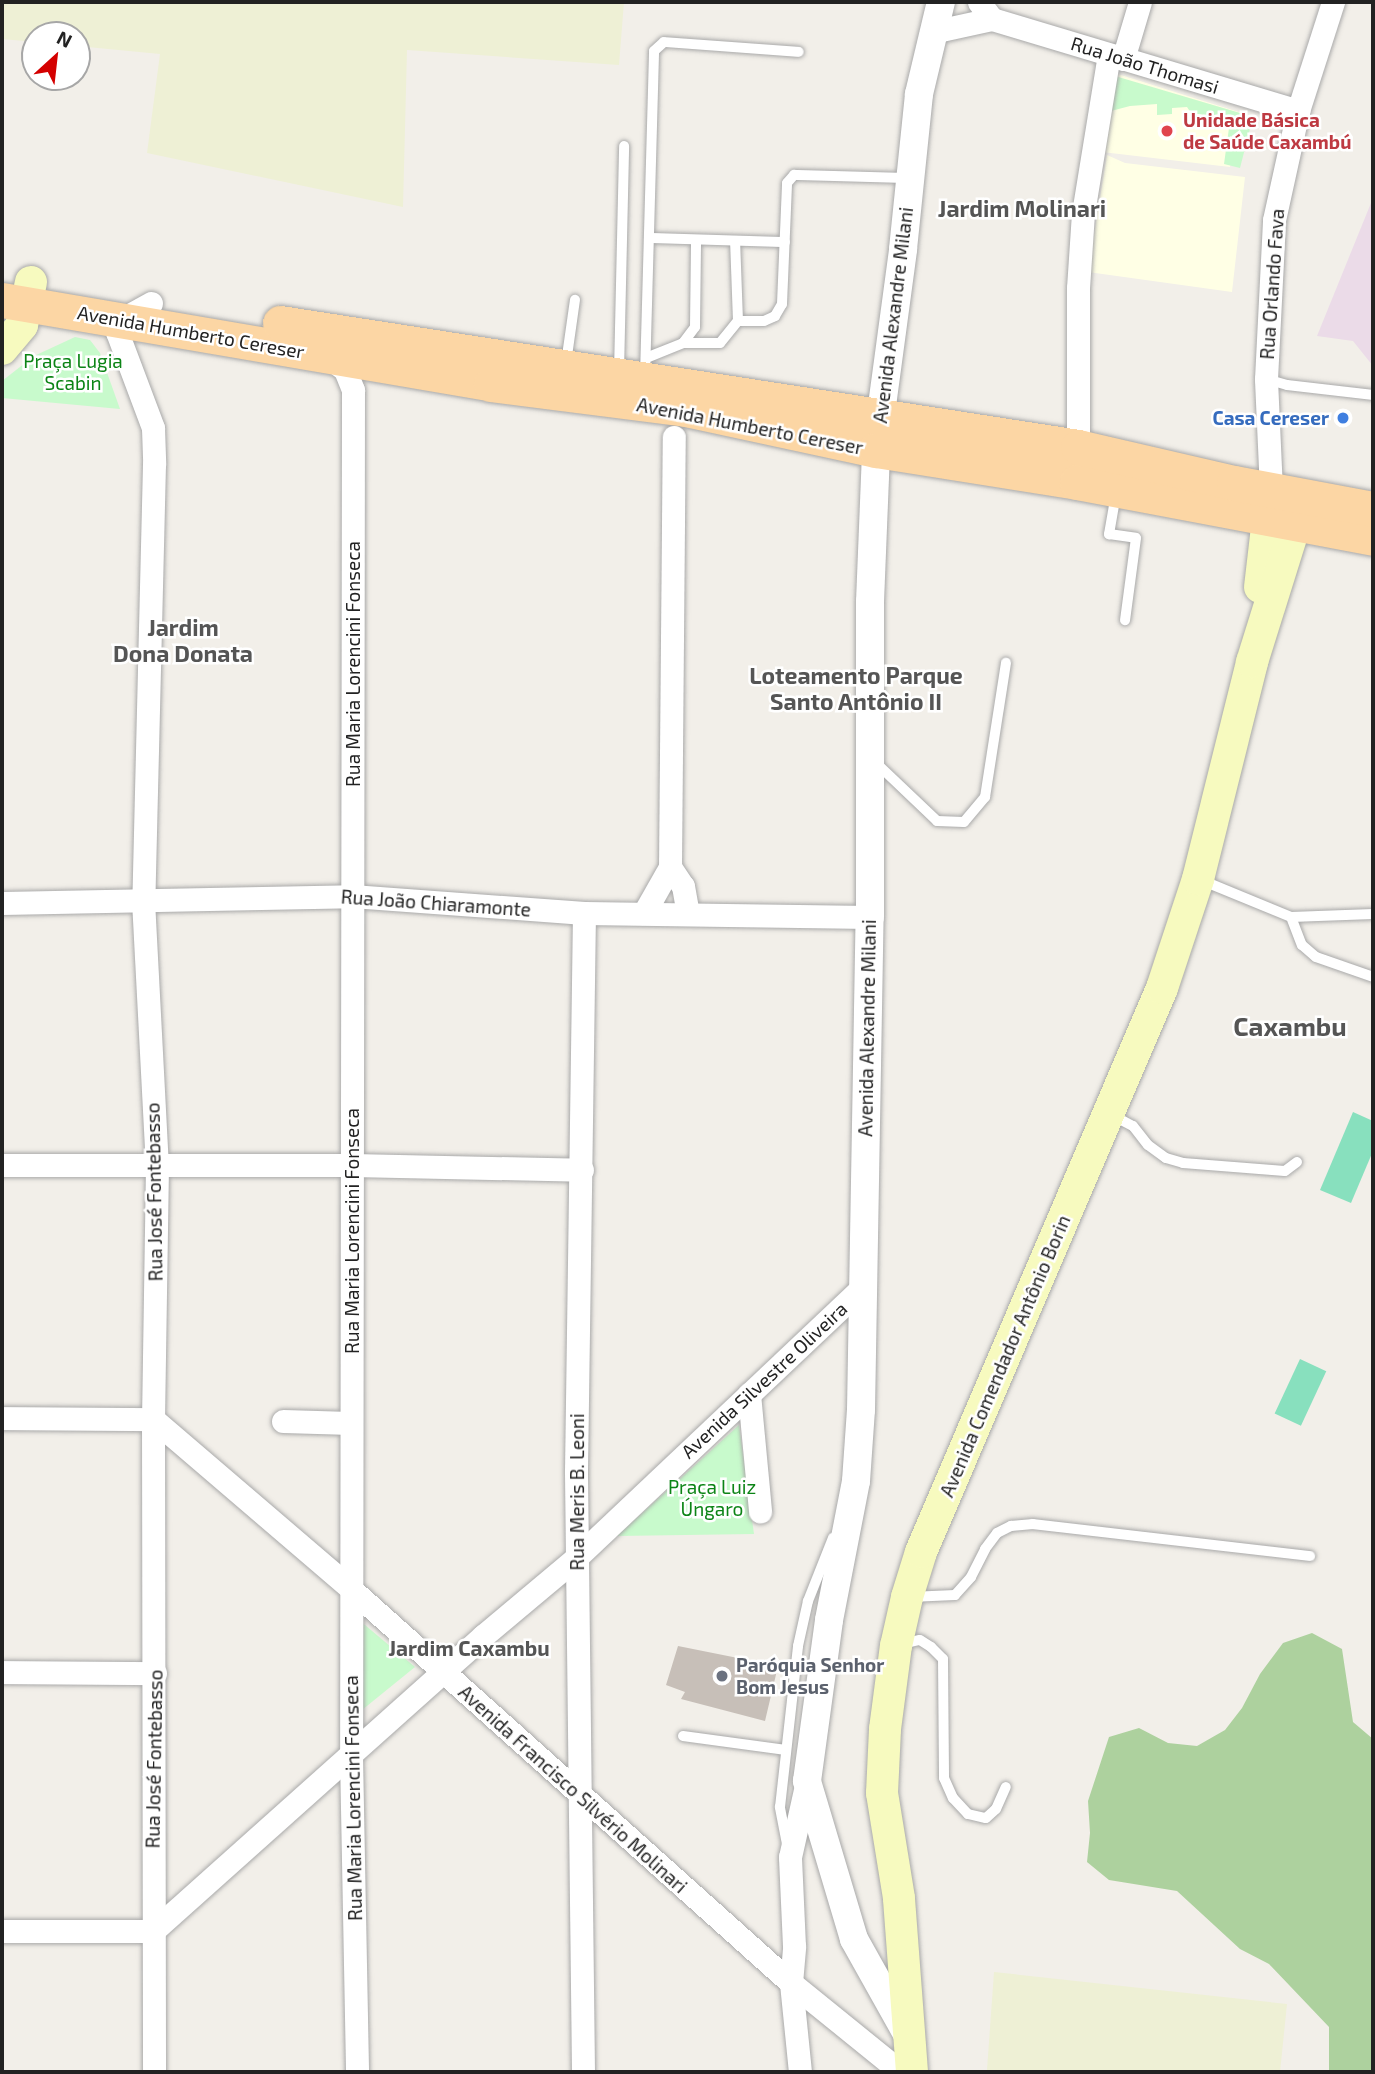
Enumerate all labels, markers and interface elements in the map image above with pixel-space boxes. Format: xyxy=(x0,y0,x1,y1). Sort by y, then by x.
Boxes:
north arrow xyxy=(21,21,91,91)
text: N xyxy=(54,25,76,52)
street label: Rua João Thomasi xyxy=(1068,32,1222,98)
place label: Unidade Básica de Saúde Caxambú xyxy=(1183,109,1351,153)
marker: Unidade Básica de Saúde Caxambú xyxy=(1157,121,1177,141)
district label: Jardim Molinari xyxy=(938,194,1106,222)
street label: Avenida Alexandre Milani xyxy=(868,205,918,425)
street label: Rua Orlando Fava xyxy=(1255,208,1289,360)
street label: Avenida Humberto Cereser xyxy=(76,301,306,363)
park label: Praça Lugia Scabin xyxy=(23,350,123,394)
street label: Avenida Humberto Cereser xyxy=(635,393,865,459)
place label: Casa Cereser xyxy=(1213,407,1329,429)
marker: Casa Cereser xyxy=(1335,410,1351,426)
street label: Rua Maria Lorencini Fonseca xyxy=(342,541,364,787)
district label: Jardim Dona Donata xyxy=(113,613,253,667)
district label: Loteamento Parque Santo Antônio II xyxy=(749,661,963,715)
street label: Rua João Chiaramonte xyxy=(340,885,532,921)
street label: Avenida Alexandre Milani xyxy=(854,919,880,1137)
district label: Caxambu xyxy=(1233,1010,1347,1042)
street label: Rua José Fontebasso xyxy=(141,1102,167,1282)
street label: Rua Maria Lorencini Fonseca xyxy=(341,1108,363,1354)
street label: Avenida Comendador Antônio Borin xyxy=(935,1211,1075,1501)
street label: Avenida Silvestre Oliveira xyxy=(676,1297,852,1463)
street label: Rua Meris B. Leoni xyxy=(566,1413,588,1571)
park label: Praça Luiz Úngaro xyxy=(668,1476,756,1520)
district label: Jardim Caxambu xyxy=(388,1635,550,1661)
place label: Paróquia Senhor Bom Jesus xyxy=(736,1654,884,1698)
marker: Paróquia Senhor Bom Jesus xyxy=(714,1668,730,1684)
street label: Rua José Fontebasso xyxy=(141,1669,167,1849)
street label: Rua Maria Lorencini Fonseca xyxy=(339,1675,367,1921)
street label: Avenida Francisco Silvério Molinari xyxy=(454,1680,692,1898)

